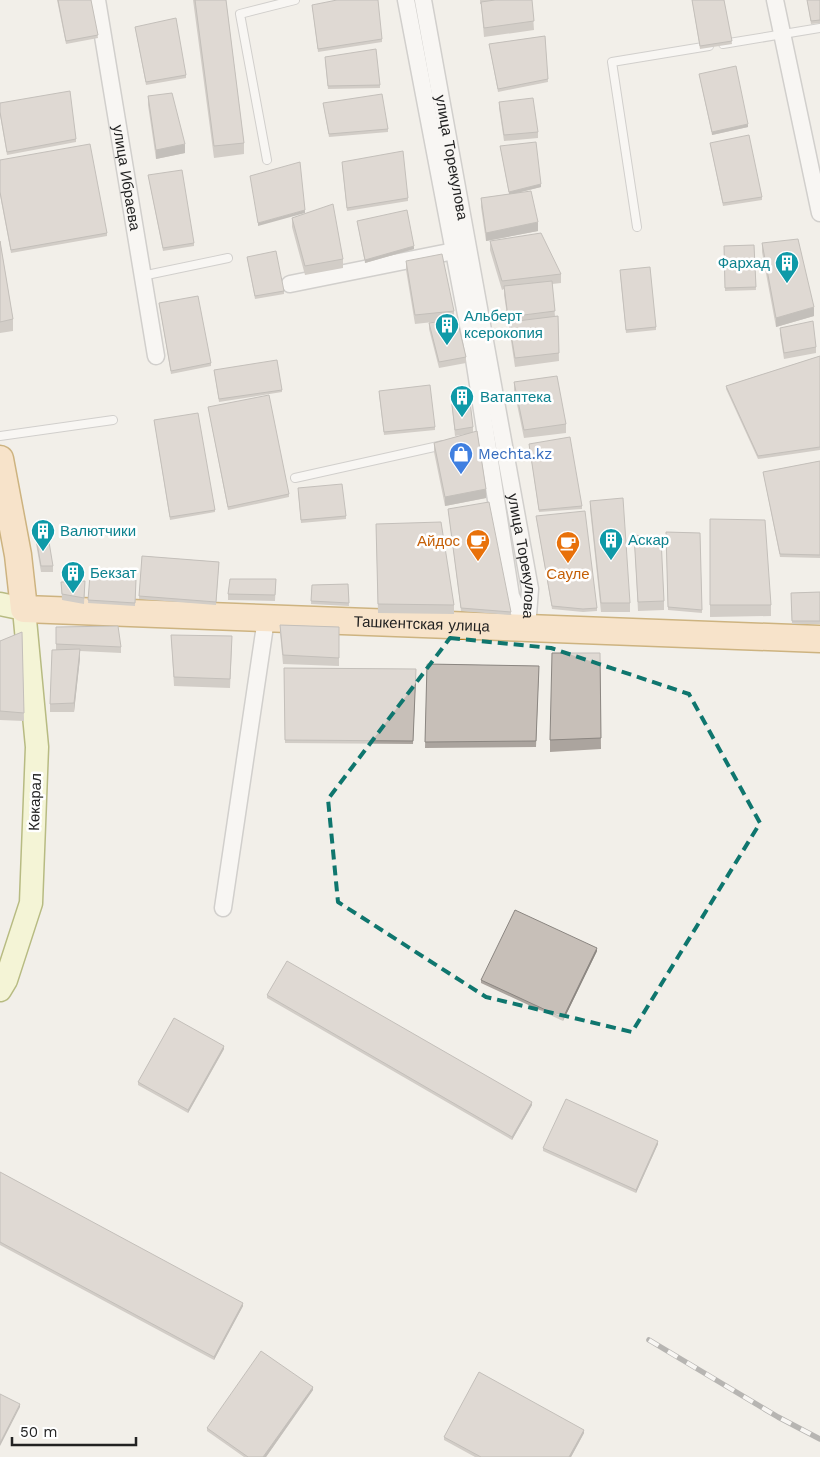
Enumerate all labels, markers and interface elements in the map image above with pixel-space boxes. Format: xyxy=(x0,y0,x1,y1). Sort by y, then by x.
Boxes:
street label: улица Торекулова xyxy=(431,93,472,222)
street label: улица Ибраева xyxy=(109,123,144,232)
building icon: Фархад xyxy=(774,250,800,284)
place label: Фархад xyxy=(718,254,770,272)
place label: Альберт ксерокопия xyxy=(464,307,543,342)
building icon: Альберт ксерокопия xyxy=(434,312,460,346)
building icon: Ватаптека xyxy=(449,384,475,418)
place label: Ватаптека xyxy=(480,388,552,406)
shop icon: Mechta.kz xyxy=(448,441,474,475)
place label: Mechta.kz xyxy=(478,445,552,463)
street label: улица Торекулова xyxy=(504,492,539,620)
building icon: Валютчики xyxy=(30,518,56,552)
place label: Валютчики xyxy=(60,522,136,540)
building icon: Аскар xyxy=(598,527,624,561)
cafe icon: Айдос xyxy=(465,528,491,562)
cafe icon: Сауле xyxy=(555,530,581,564)
place label: Аскар xyxy=(628,531,669,549)
place label: Айдос xyxy=(417,532,460,550)
building icon: Бекзат xyxy=(60,560,86,594)
place label: Бекзат xyxy=(90,564,137,582)
place label: Сауле xyxy=(546,565,590,583)
street label: Ташкентская улица xyxy=(353,612,491,636)
street label: Көкарал xyxy=(25,773,45,831)
scale bar xyxy=(12,1414,136,1446)
text: 50 m xyxy=(20,1423,57,1441)

